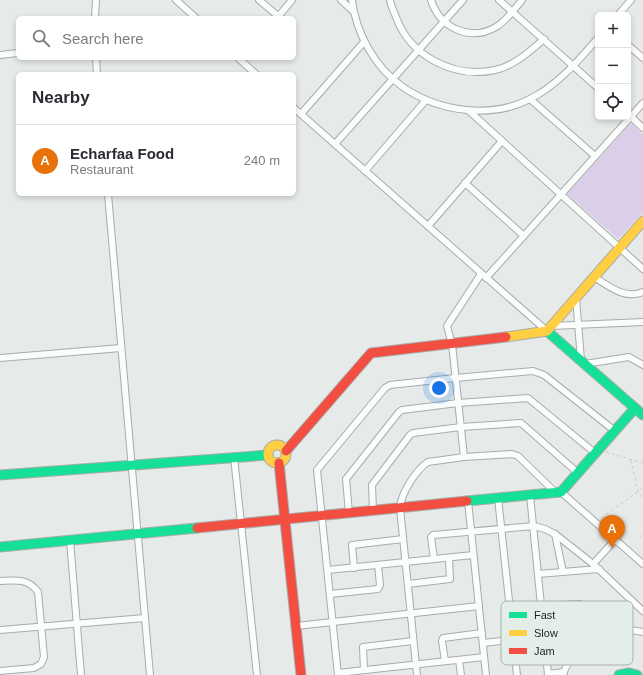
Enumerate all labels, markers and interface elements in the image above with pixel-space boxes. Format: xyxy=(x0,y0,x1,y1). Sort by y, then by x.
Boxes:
map controls xyxy=(595,12,631,120)
button: + xyxy=(595,12,631,48)
search box xyxy=(16,16,296,60)
icon: search xyxy=(30,27,52,49)
text: Search here xyxy=(62,30,144,47)
button: − xyxy=(595,48,631,84)
button: locate xyxy=(595,84,631,120)
text: Nearby xyxy=(32,88,90,107)
text: Echarfaa Food xyxy=(70,145,174,162)
text: A xyxy=(40,153,50,168)
text: 240 m xyxy=(244,153,280,168)
text: Restaurant xyxy=(70,162,134,177)
your location xyxy=(429,378,449,398)
pin: A xyxy=(599,515,625,548)
legend xyxy=(501,601,633,665)
text: Fast xyxy=(534,609,555,621)
text: Slow xyxy=(534,627,558,639)
text: Jam xyxy=(534,645,555,657)

